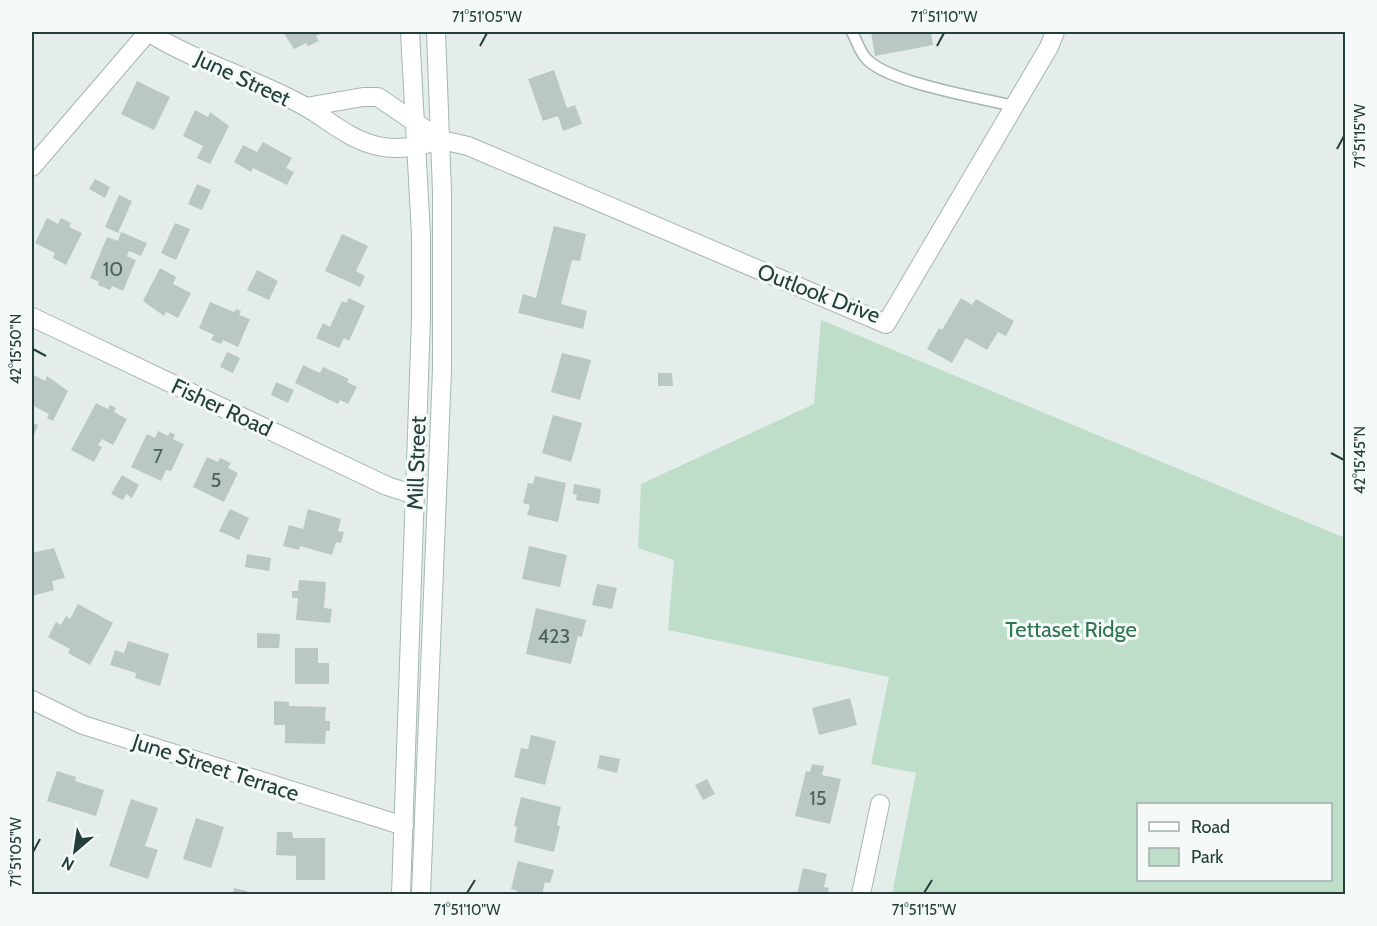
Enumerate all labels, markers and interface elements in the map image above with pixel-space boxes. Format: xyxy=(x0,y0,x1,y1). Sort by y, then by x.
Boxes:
text: 71°51'05"W xyxy=(452,8,523,26)
text: 71°51'10"W xyxy=(911,8,978,26)
street label: June Street xyxy=(190,44,295,112)
text: 71°51'15"W xyxy=(1351,103,1369,168)
house number: 10 xyxy=(103,257,123,281)
street label: Outlook Drive xyxy=(754,258,884,329)
text: 42°15'50"N xyxy=(7,314,25,384)
street label: Fisher Road xyxy=(167,372,276,442)
street label: Mill Street xyxy=(401,415,432,511)
text: 42°15'45"N xyxy=(1351,426,1369,494)
house number: 7 xyxy=(153,444,163,468)
house number: 5 xyxy=(211,468,221,492)
park label: Tettaset Ridge xyxy=(1005,616,1137,643)
house number: 423 xyxy=(538,624,570,648)
street label: June Street Terrace xyxy=(128,728,303,807)
house number: 15 xyxy=(809,786,827,810)
legend xyxy=(1137,803,1332,881)
text: 71°51'05"W xyxy=(7,816,25,887)
text: Road xyxy=(1191,816,1230,838)
north arrow xyxy=(45,821,105,881)
text: Park xyxy=(1191,846,1224,868)
text: N xyxy=(58,853,78,875)
text: 71°51'10"W xyxy=(434,901,501,919)
text: 71°51'15"W xyxy=(892,901,957,919)

